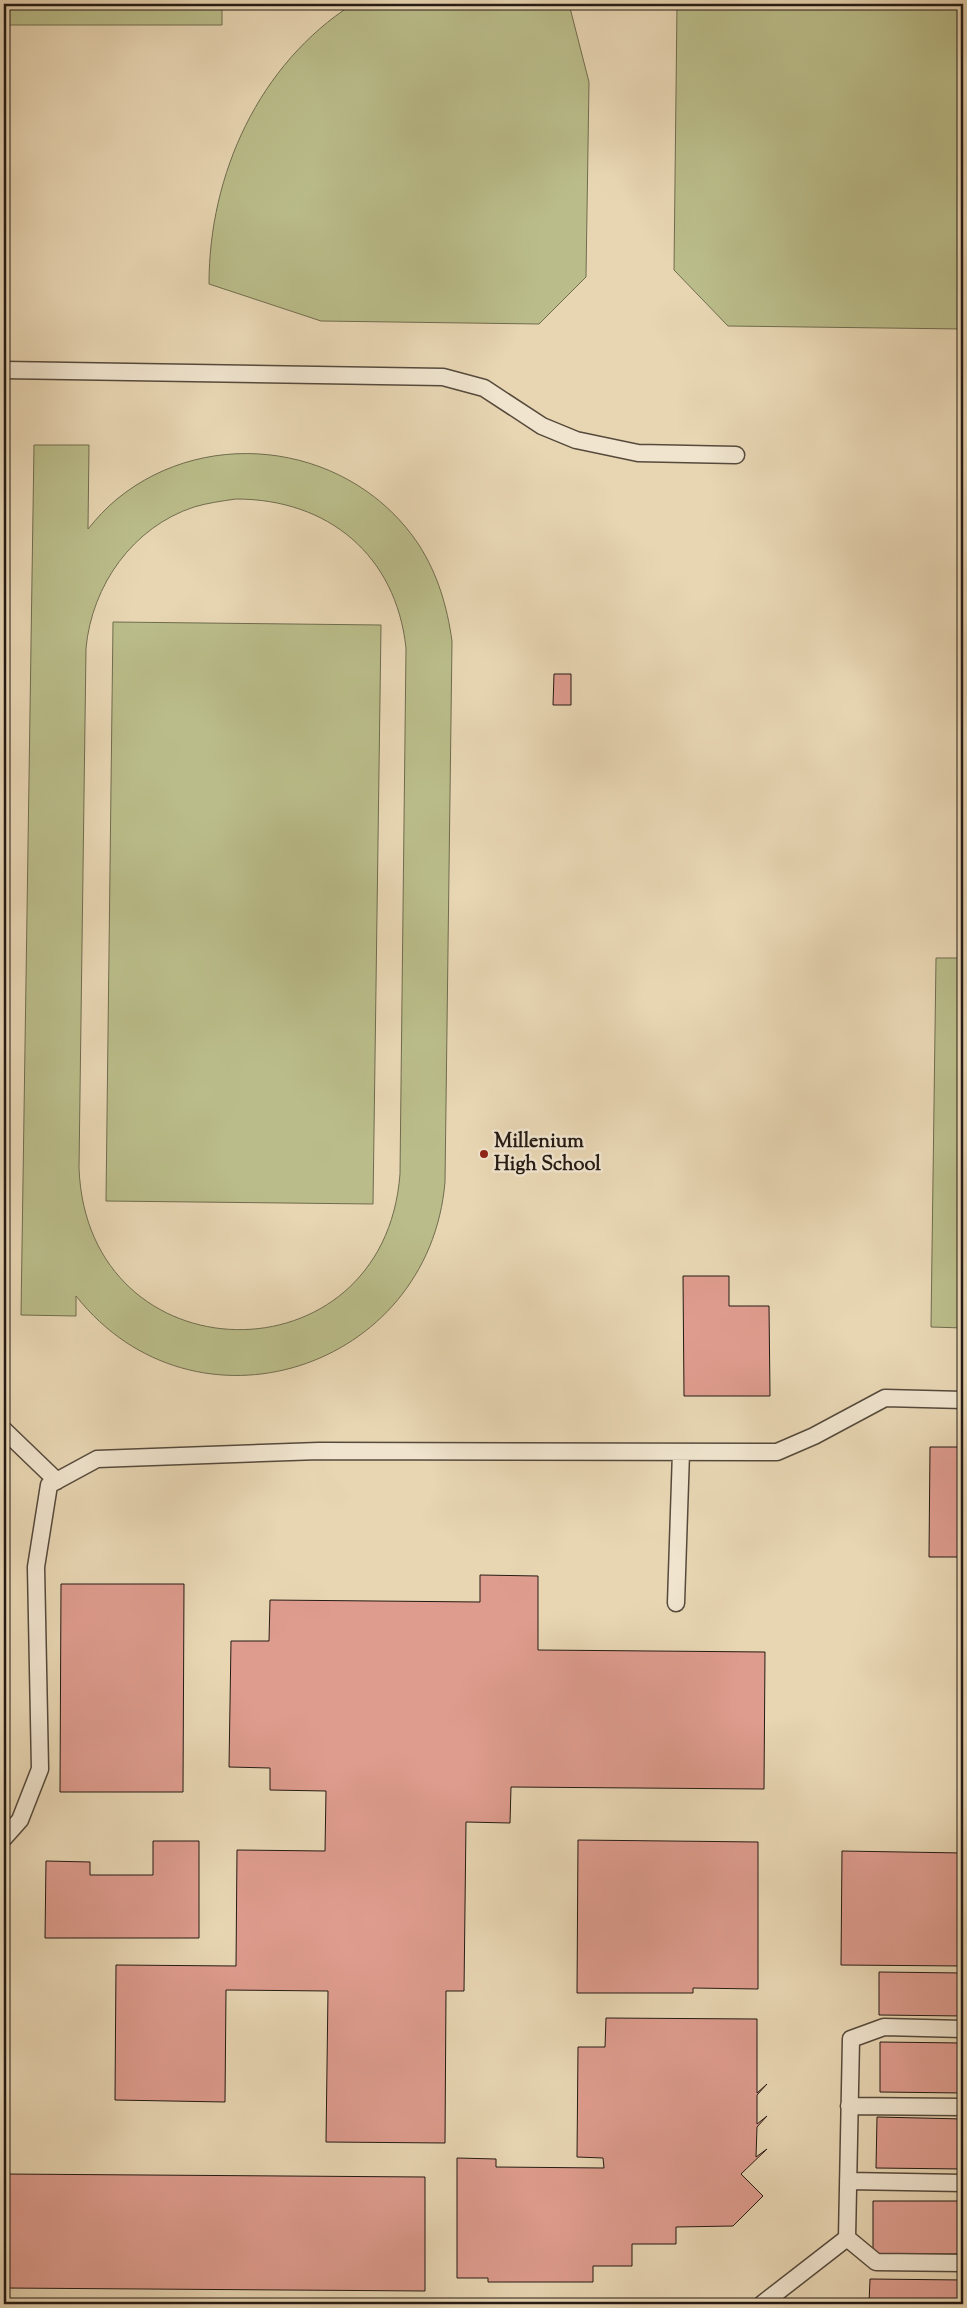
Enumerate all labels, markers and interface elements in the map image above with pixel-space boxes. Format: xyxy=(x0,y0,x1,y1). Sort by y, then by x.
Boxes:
place label: Millenium High School xyxy=(494,1128,601,1180)
marker: Millenium High School xyxy=(478,1148,490,1160)

